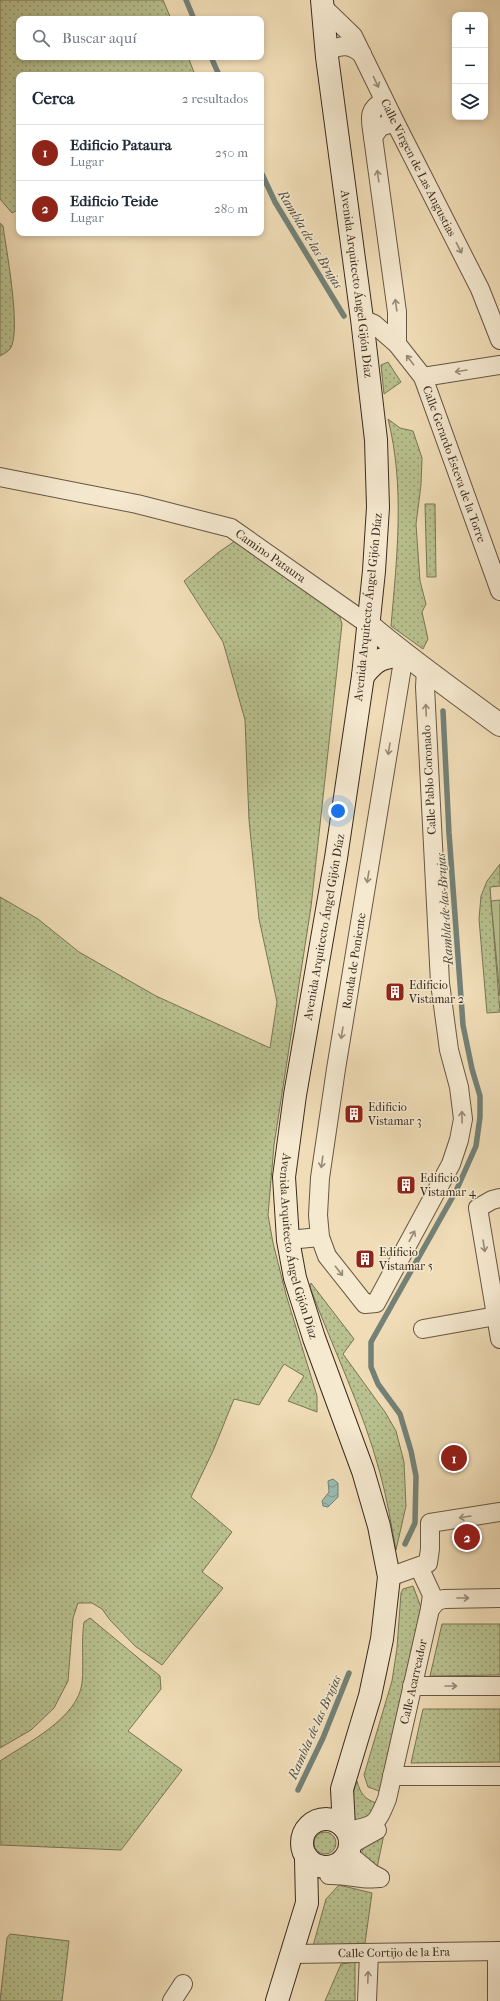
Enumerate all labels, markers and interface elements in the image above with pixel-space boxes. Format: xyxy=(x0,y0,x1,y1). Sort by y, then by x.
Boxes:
map controls xyxy=(452,12,488,120)
button: + xyxy=(452,12,488,48)
search box xyxy=(16,16,264,60)
icon: search xyxy=(30,27,52,49)
text: Buscar aquí xyxy=(62,29,137,47)
button: − xyxy=(452,48,488,84)
one-way arrow xyxy=(373,76,380,88)
button: layers xyxy=(452,84,488,120)
text: Cerca xyxy=(32,88,74,108)
text: 2 resultados xyxy=(182,91,248,106)
street label: Calle Virgen de Las Angustias xyxy=(378,96,459,239)
text: Edificio Pataura xyxy=(70,136,172,154)
text: 1 xyxy=(43,145,47,160)
text: 250 m xyxy=(215,145,248,160)
text: Lugar xyxy=(70,154,104,169)
one-way arrow xyxy=(375,170,382,183)
water label: Rambla de las Brujas xyxy=(275,186,346,292)
street label: Avenida Arquitecto Ángel Gijón Díaz xyxy=(338,188,376,379)
text: Edificio Teide xyxy=(70,192,158,210)
text: 2 xyxy=(42,201,48,216)
text: 280 m xyxy=(214,201,248,216)
text: Lugar xyxy=(70,210,104,225)
one-way arrow xyxy=(456,242,463,254)
one-way arrow xyxy=(392,299,400,312)
one-way arrow xyxy=(406,355,414,366)
one-way arrow xyxy=(455,367,468,375)
street label: Calle Gerardo Esteva de la Torre xyxy=(420,384,489,544)
street label: Avenida Arquitecto Ángel Gijón Díaz xyxy=(350,511,385,703)
street label: Camino Pataura xyxy=(233,526,309,586)
one-way arrow xyxy=(422,704,429,717)
street label: Calle Pablo Coronado xyxy=(419,725,439,835)
one-way arrow xyxy=(385,742,393,755)
your location xyxy=(328,801,348,821)
street label: Avenida Arquitecto Ángel Gijón Díaz xyxy=(300,832,347,1022)
water label: Rambla de las Brujas xyxy=(433,851,456,966)
one-way arrow xyxy=(363,870,371,883)
street label: Ronda de Poniente xyxy=(339,912,369,1010)
place label: Edificio Vistamar 2 xyxy=(408,978,464,1006)
building icon: Edificio Vistamar 2 xyxy=(384,981,406,1003)
one-way arrow xyxy=(338,1026,346,1039)
place label: Edificio Vistamar 3 xyxy=(367,1100,422,1128)
building icon: Edificio Vistamar 3 xyxy=(343,1103,365,1125)
one-way arrow xyxy=(458,1111,466,1124)
street label: Avenida Arquitecto Ángel Gijón Díaz xyxy=(277,1151,321,1341)
one-way arrow xyxy=(318,1155,326,1168)
place label: Edificio Vistamar 4 xyxy=(419,1171,477,1199)
building icon: Edificio Vistamar 4 xyxy=(395,1174,417,1196)
one-way arrow xyxy=(409,1230,416,1242)
one-way arrow xyxy=(480,1240,488,1253)
place label: Edificio Vistamar 5 xyxy=(378,1245,433,1273)
building icon: Edificio Vistamar 5 xyxy=(354,1248,376,1270)
one-way arrow xyxy=(334,1265,343,1276)
pin: 1 xyxy=(441,1443,467,1473)
one-way arrow xyxy=(459,1514,472,1522)
pin: 2 xyxy=(454,1522,480,1552)
one-way arrow xyxy=(456,1594,469,1602)
street label: Calle Acarreador xyxy=(397,1637,430,1726)
water label: Rambla de las Brujas xyxy=(284,1672,345,1782)
one-way arrow xyxy=(444,1682,457,1690)
street label: Calle Cortijo de la Era xyxy=(338,1945,451,1960)
one-way arrow xyxy=(364,1971,371,1984)

